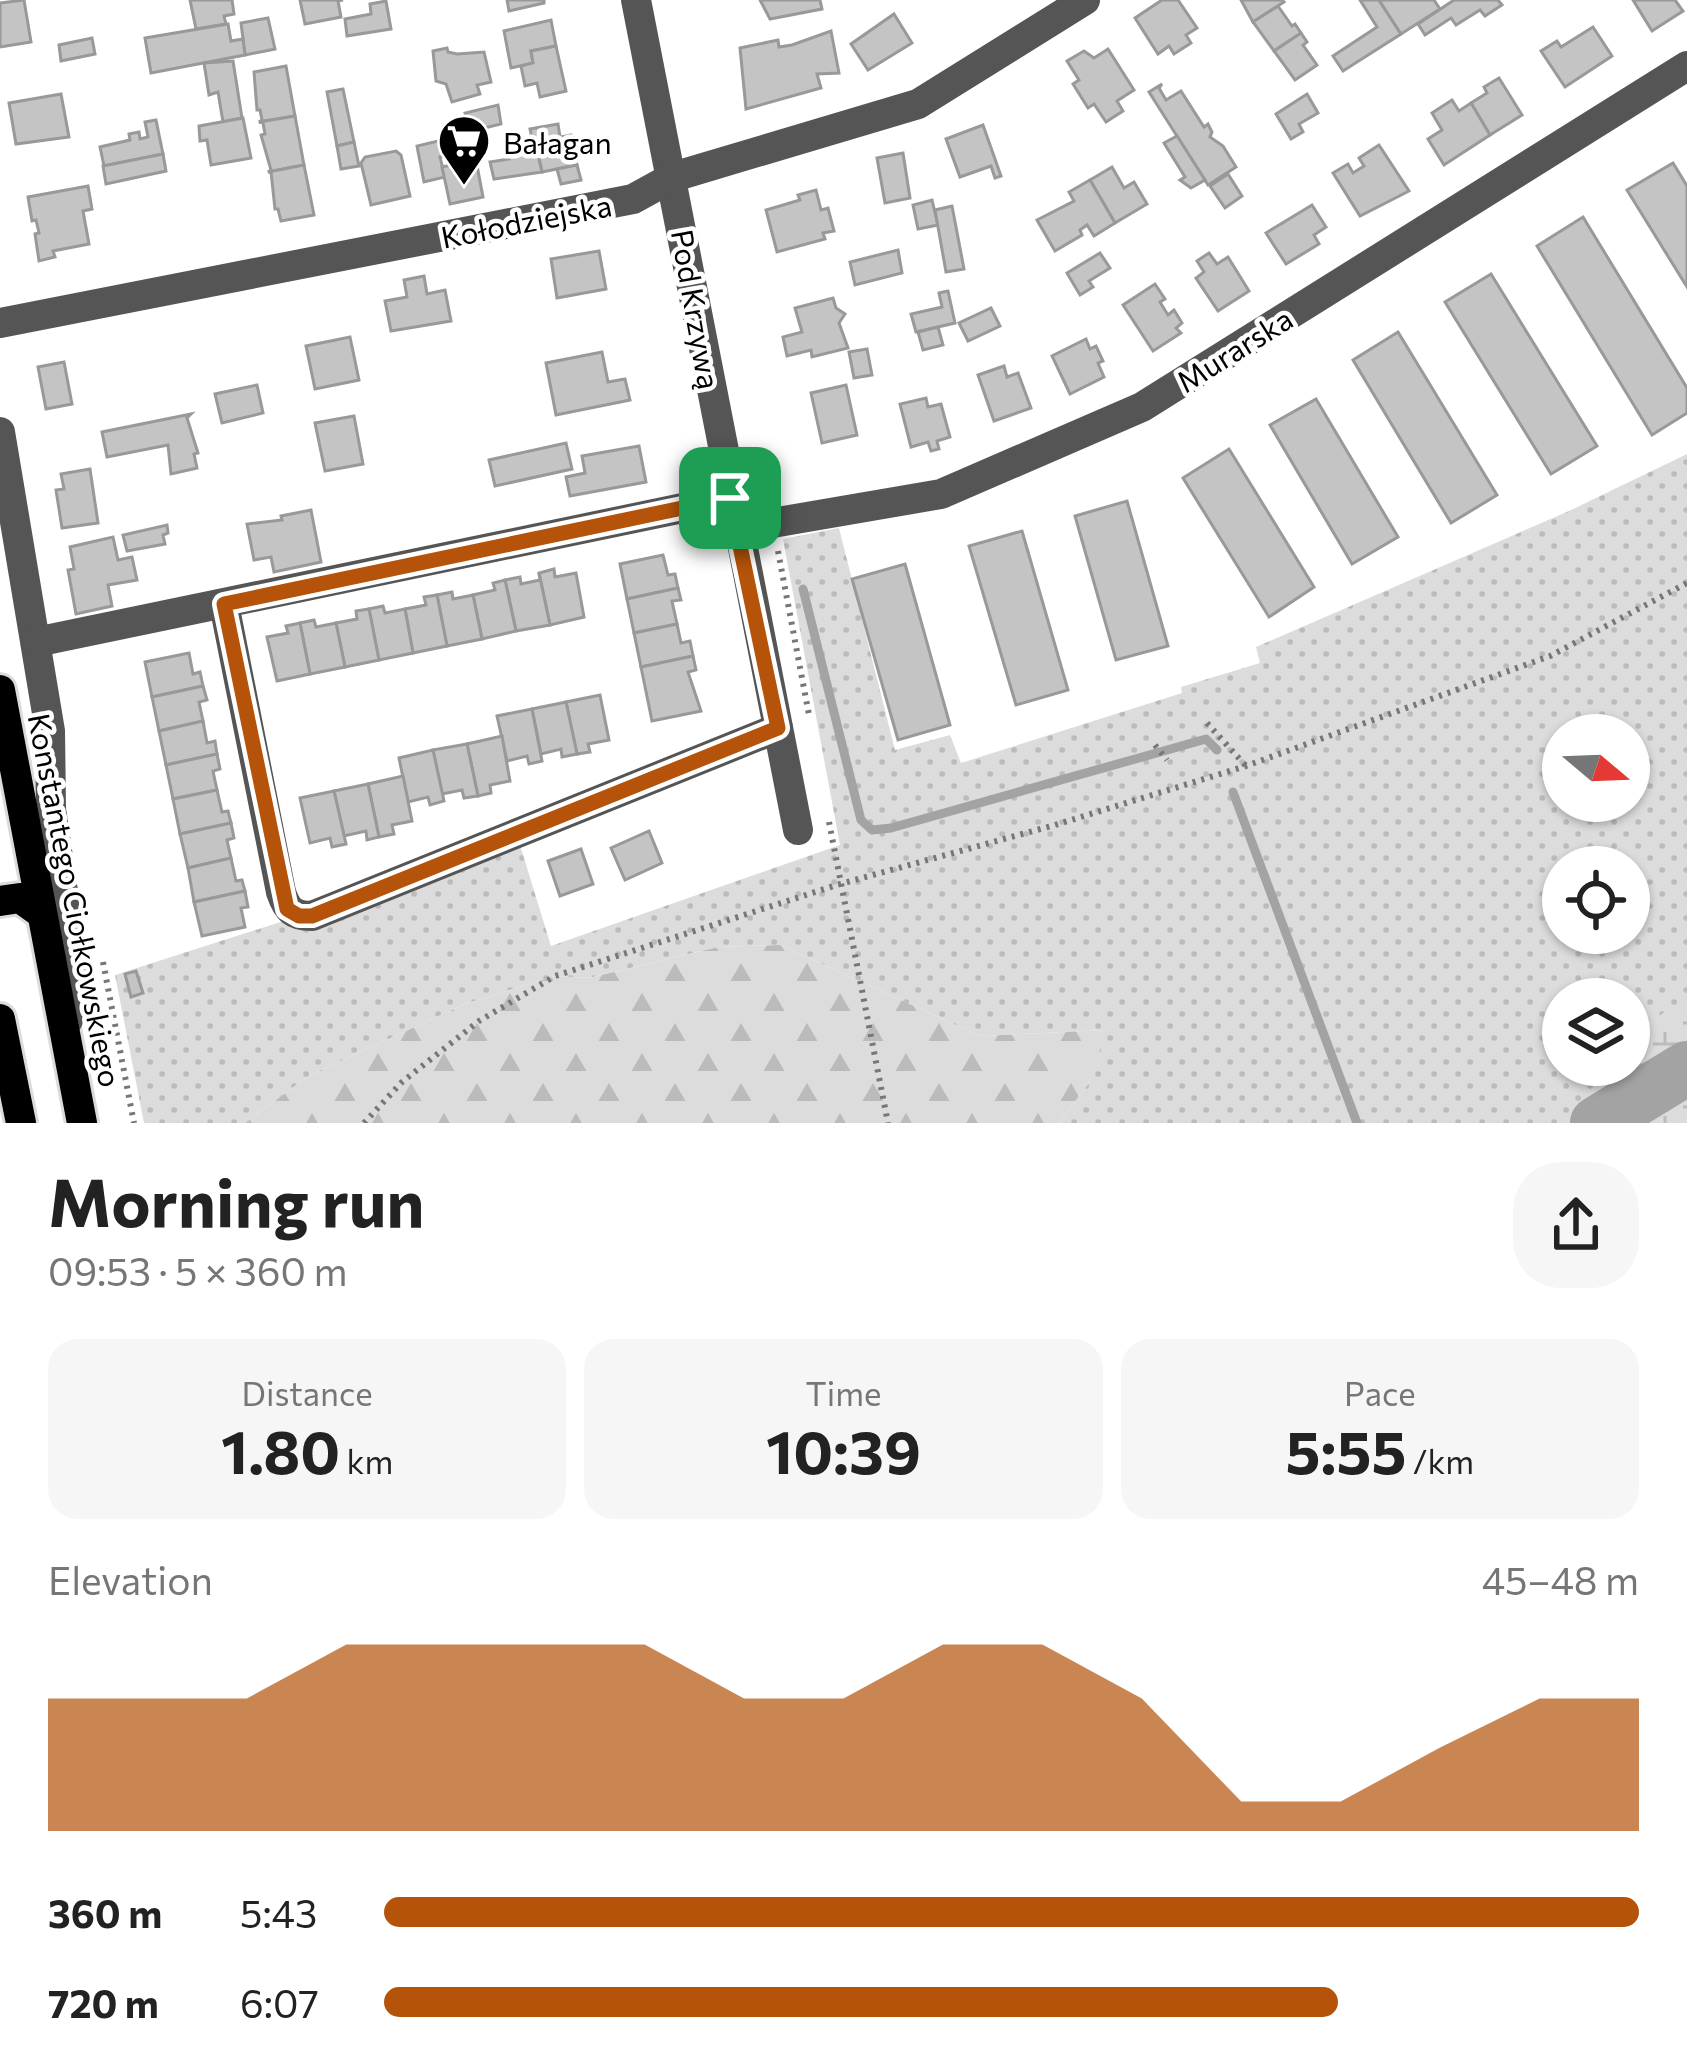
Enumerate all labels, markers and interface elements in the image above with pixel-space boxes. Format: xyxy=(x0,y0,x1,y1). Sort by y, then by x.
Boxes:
supermarket icon: Bałagan xyxy=(436,113,492,187)
place label: Bałagan xyxy=(503,123,612,160)
street label: Kołodziejska xyxy=(438,185,614,255)
street label: Pod Krzywą xyxy=(665,226,729,392)
street label: Murarska xyxy=(1169,299,1299,399)
pin xyxy=(679,447,781,549)
icon: arrive xyxy=(697,465,763,531)
street label: Konstantego Ciołkowskiego xyxy=(22,710,130,1090)
north arrow xyxy=(1542,714,1650,822)
map controls xyxy=(1542,714,1650,1086)
button: locate xyxy=(1542,846,1650,954)
button: layers xyxy=(1542,978,1650,1086)
text: Morning run xyxy=(48,1160,425,1241)
button: share xyxy=(1513,1162,1639,1288)
text: 09:53 · 5 × 360 m xyxy=(48,1246,347,1294)
text: Distance xyxy=(242,1372,373,1413)
text: Time xyxy=(806,1372,881,1413)
text: Pace xyxy=(1344,1372,1416,1413)
text: 1.80 xyxy=(221,1413,340,1486)
text: 10:39 xyxy=(766,1413,921,1486)
text: 5:55 xyxy=(1286,1413,1406,1486)
text: km xyxy=(340,1440,393,1481)
text: /km xyxy=(1406,1440,1474,1481)
text: Elevation xyxy=(48,1555,213,1603)
text: 45–48 m xyxy=(1482,1555,1639,1603)
text: 360 m xyxy=(48,1888,162,1936)
text: 5:43 xyxy=(240,1888,317,1936)
text: 720 m xyxy=(48,1978,159,2026)
text: 6:07 xyxy=(240,1978,319,2026)

